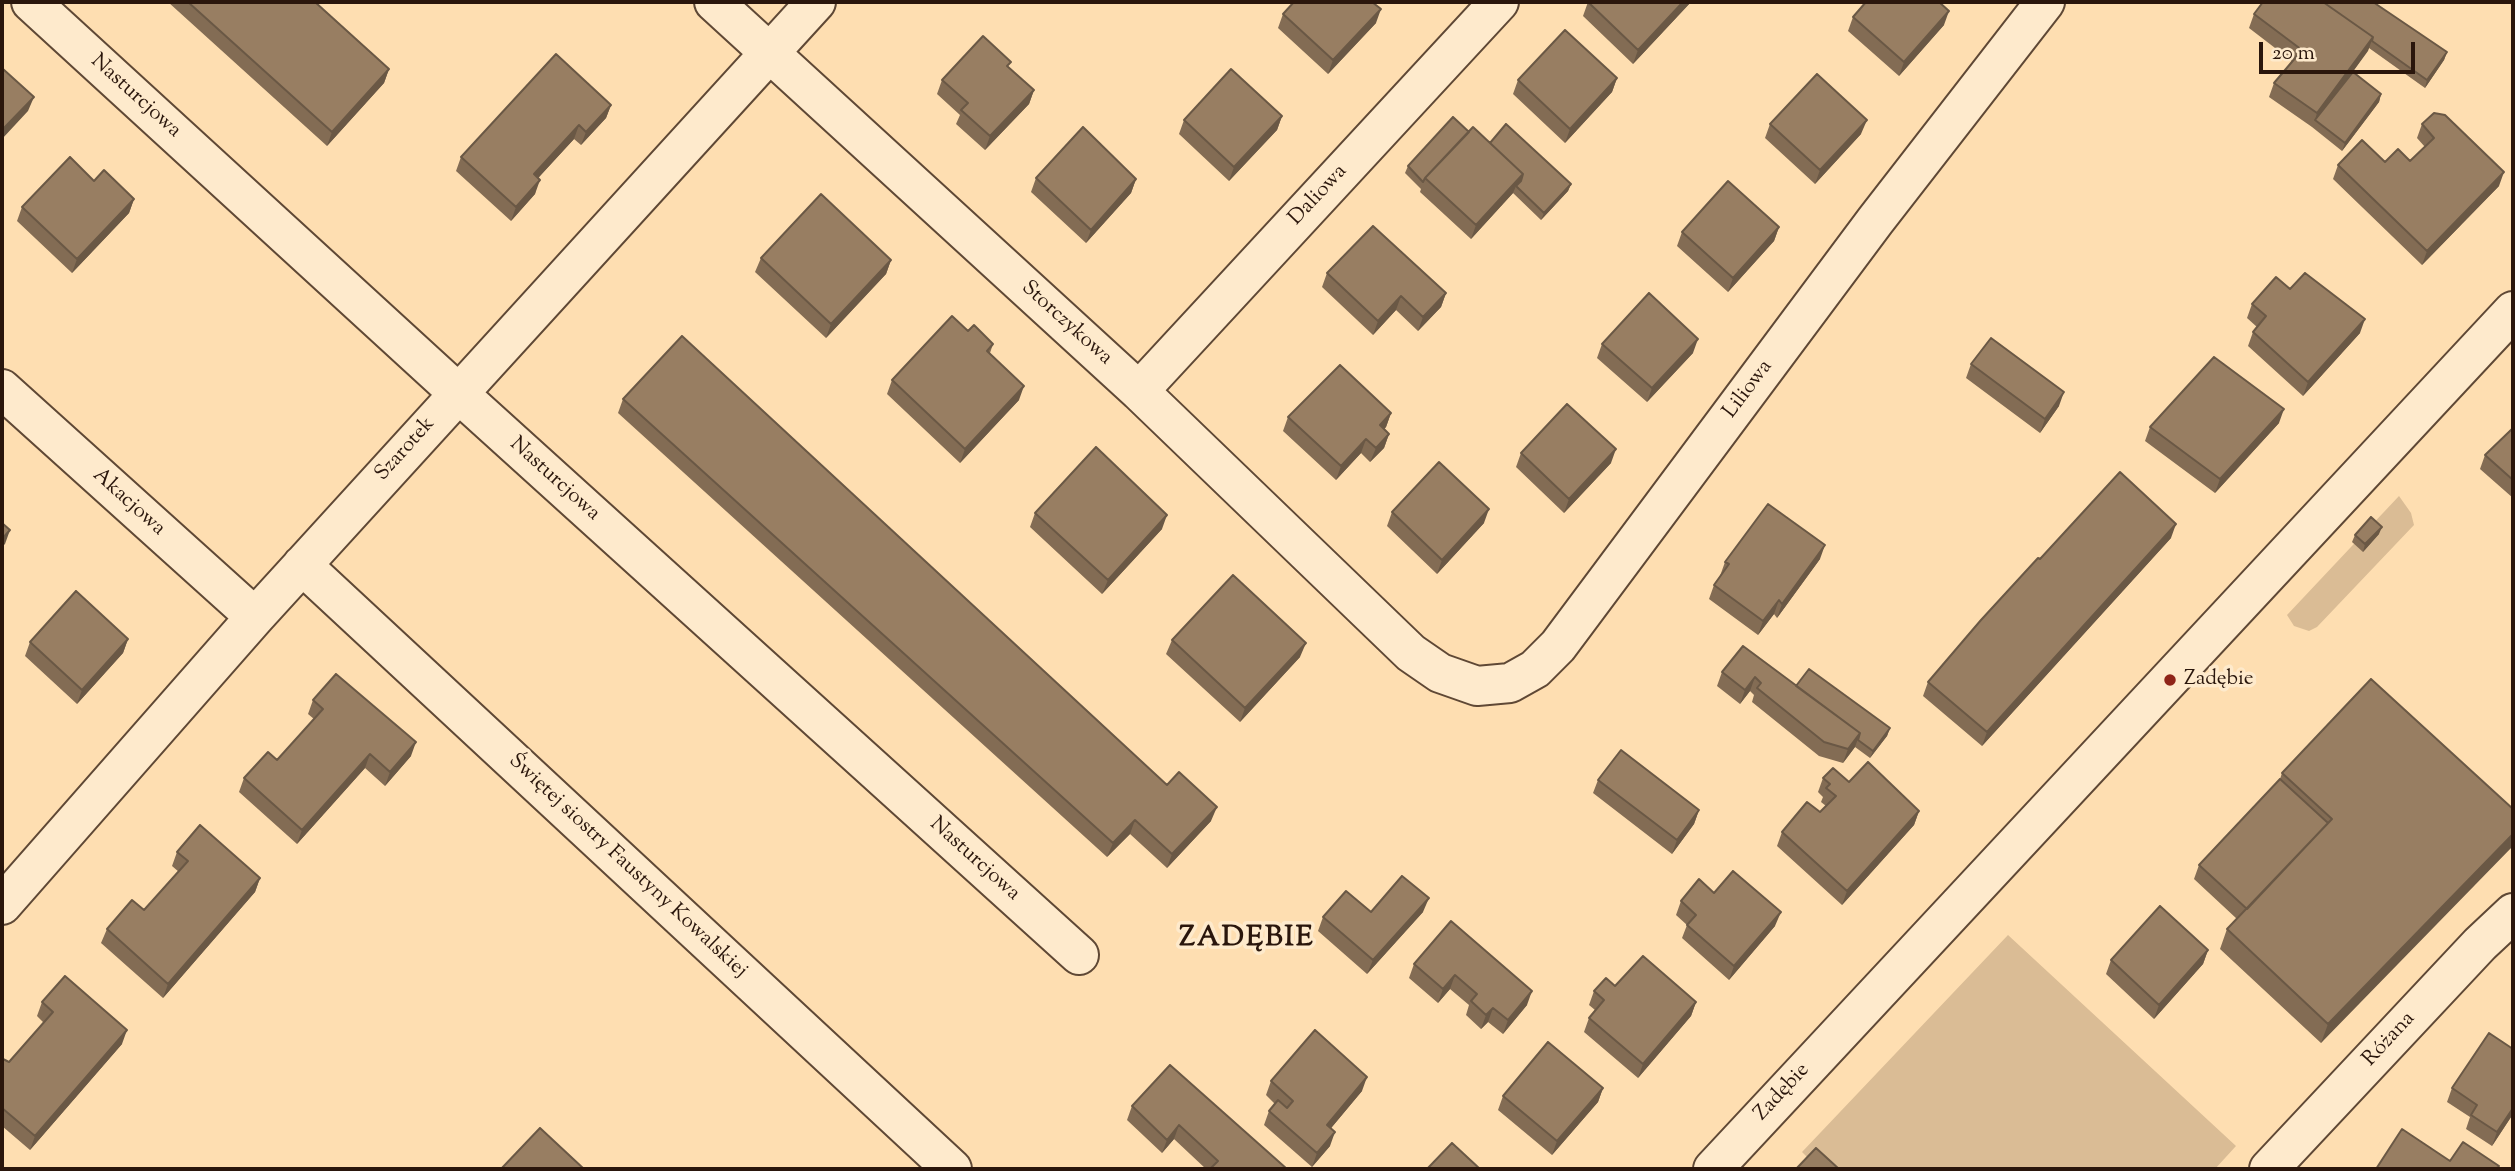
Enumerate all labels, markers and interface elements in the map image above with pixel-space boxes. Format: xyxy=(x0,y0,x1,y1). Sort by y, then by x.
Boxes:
scale bar xyxy=(2263,28,2419,72)
text: 20 m xyxy=(2272,39,2315,69)
street label: Nasturcjowa xyxy=(85,50,185,144)
street label: Daliowa xyxy=(1284,160,1354,232)
street label: Storczykowa xyxy=(1015,276,1117,372)
street label: Liliowa xyxy=(1719,356,1779,424)
street label: Szarotek xyxy=(371,413,441,487)
street label: Nasturcjowa xyxy=(504,433,604,527)
street label: Akacjowa xyxy=(86,464,170,542)
place label: Zadębie xyxy=(2184,667,2254,693)
marker: Zadębie xyxy=(2162,672,2178,688)
street label: Świętej siostry Faustyny Kowalskiej xyxy=(502,749,752,985)
street label: Nasturcjowa xyxy=(924,813,1024,907)
district label: ZADĘBIE xyxy=(1180,923,1314,957)
street label: Różana xyxy=(2358,1007,2422,1073)
street label: Zadębie xyxy=(1750,1059,1816,1127)

